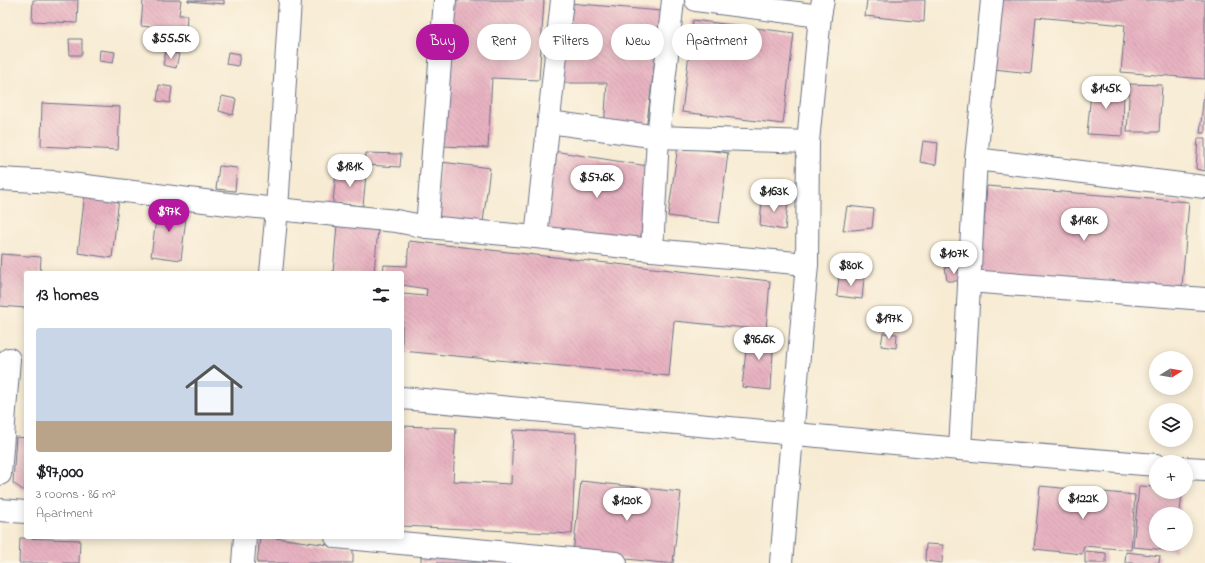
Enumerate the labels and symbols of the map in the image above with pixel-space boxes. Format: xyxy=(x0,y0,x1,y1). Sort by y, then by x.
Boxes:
pin: $55.5K xyxy=(138,26,204,60)
pin: $145K xyxy=(1078,76,1134,110)
pin: $181K xyxy=(322,154,378,188)
pin: $57.6K xyxy=(564,165,630,199)
pin: $163K xyxy=(746,179,802,213)
pin: $97K xyxy=(145,199,193,233)
pin: $148K xyxy=(1056,208,1112,242)
pin: $107K xyxy=(926,241,982,275)
pin: $80K xyxy=(827,253,875,287)
pin: $197K xyxy=(861,306,917,340)
pin: $96.6K xyxy=(726,327,792,361)
north arrow xyxy=(1149,351,1193,395)
pin: $122K xyxy=(1055,486,1111,520)
pin: $120K xyxy=(599,488,655,522)

